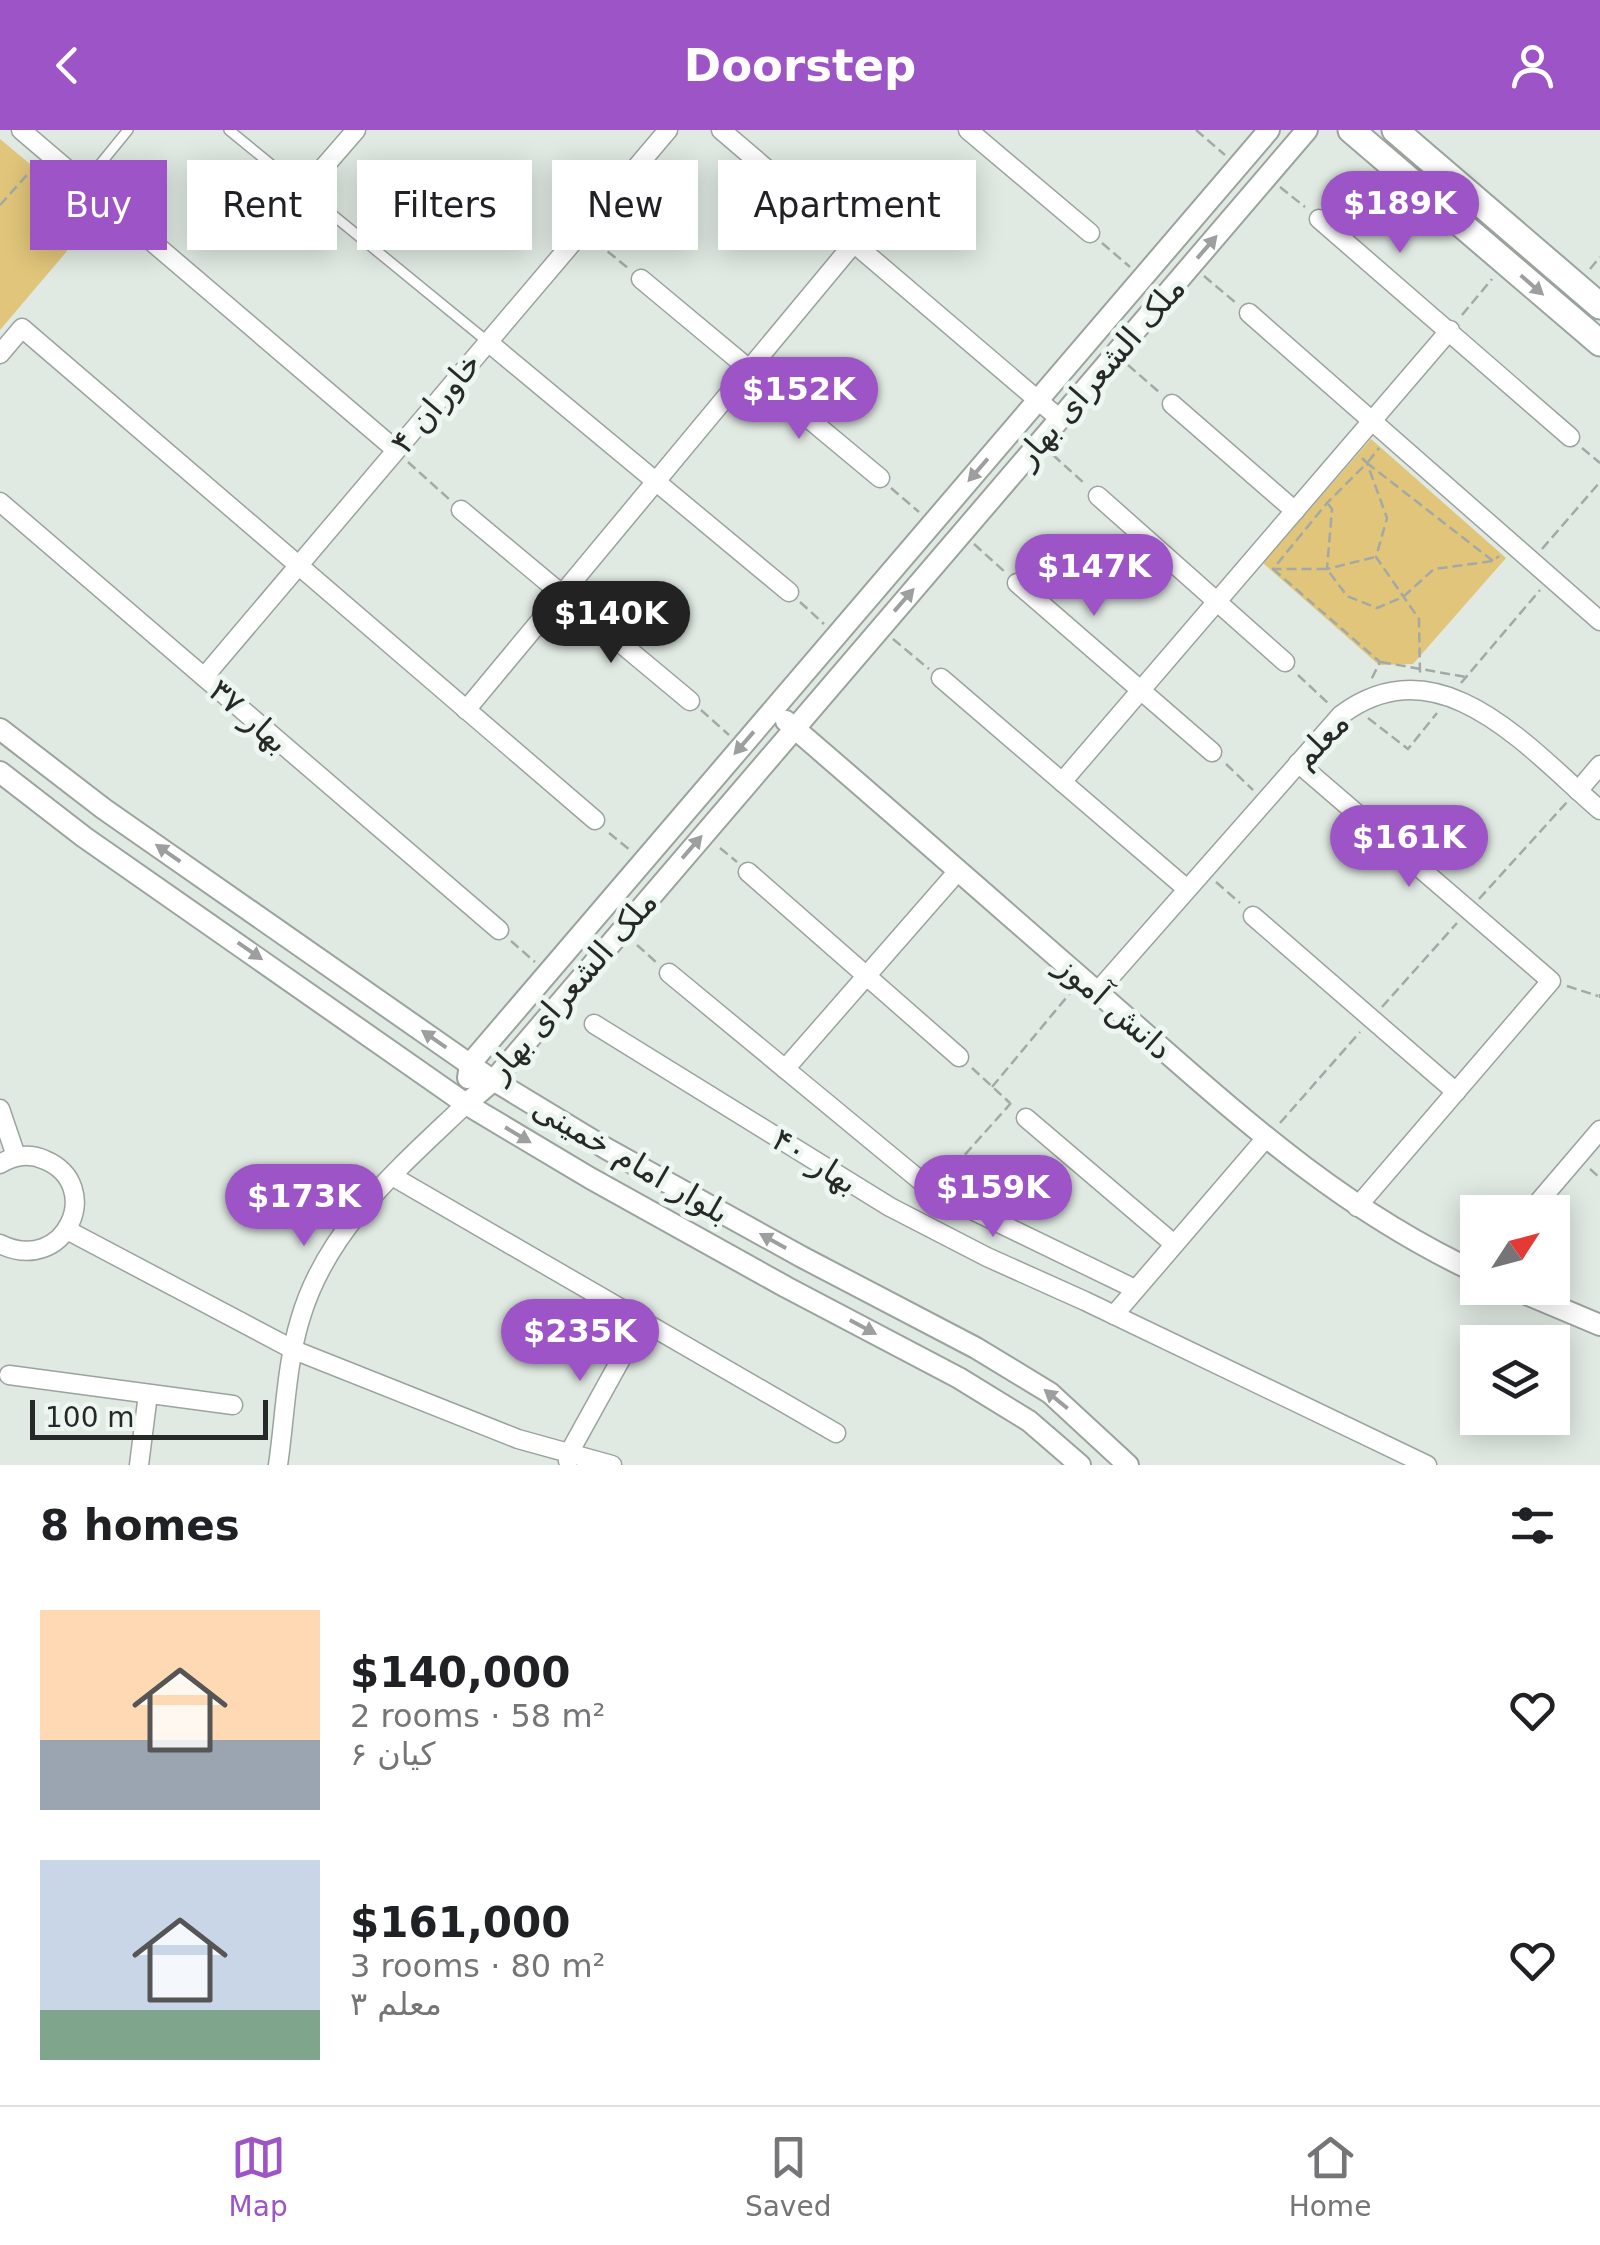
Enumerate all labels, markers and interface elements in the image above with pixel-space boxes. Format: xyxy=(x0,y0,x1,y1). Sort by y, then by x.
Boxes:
icon: back xyxy=(40,38,95,93)
icon: person xyxy=(1505,38,1560,93)
text: Doorstep xyxy=(684,39,916,92)
chip: Buy xyxy=(30,160,167,250)
chip: Rent xyxy=(187,160,337,250)
chip: Filters xyxy=(357,160,532,250)
chip: New xyxy=(552,160,698,250)
chip: Apartment xyxy=(718,160,976,250)
pin: $189K xyxy=(1330,171,1470,256)
text: $189K xyxy=(1343,184,1457,222)
one-way arrow xyxy=(1195,235,1217,260)
street label: ملک الشعرای بهار xyxy=(1006,269,1193,476)
one-way arrow xyxy=(1519,273,1544,295)
street label: خاوران ۴ xyxy=(383,345,489,461)
pin: $152K xyxy=(729,357,869,442)
text: $152K xyxy=(742,370,856,408)
one-way arrow xyxy=(967,457,989,482)
pin: $147K xyxy=(1024,534,1164,619)
text: $147K xyxy=(1037,547,1151,585)
pin: $140K xyxy=(541,581,681,666)
one-way arrow xyxy=(893,588,915,613)
text: $140K xyxy=(554,594,668,632)
street label: بهار ۳۷ xyxy=(201,671,297,761)
street label: معلم xyxy=(1285,704,1357,776)
one-way arrow xyxy=(733,731,755,756)
pin: $161K xyxy=(1339,805,1479,890)
text: $161K xyxy=(1352,818,1466,856)
one-way arrow xyxy=(681,835,703,860)
one-way arrow xyxy=(154,844,181,863)
street label: ملک الشعرای بهار xyxy=(478,883,665,1090)
one-way arrow xyxy=(236,941,263,960)
street label: دانش آموز xyxy=(1047,944,1180,1068)
one-way arrow xyxy=(421,1030,447,1049)
street label: بلوار امام خمینی xyxy=(526,1088,736,1232)
street label: بهار ۴۰ xyxy=(765,1120,865,1202)
one-way arrow xyxy=(504,1126,532,1143)
pin: $159K xyxy=(923,1155,1063,1240)
pin: $173K xyxy=(234,1164,374,1249)
text: $159K xyxy=(936,1168,1050,1206)
text: $173K xyxy=(247,1177,361,1215)
north arrow xyxy=(1460,1195,1570,1305)
map controls xyxy=(1460,1195,1570,1435)
one-way arrow xyxy=(759,1232,787,1250)
pin: $235K xyxy=(510,1299,650,1384)
text: $235K xyxy=(523,1312,637,1350)
one-way arrow xyxy=(848,1319,877,1336)
button: layers xyxy=(1460,1325,1570,1435)
one-way arrow xyxy=(1044,1389,1069,1410)
scale bar xyxy=(30,1395,268,1440)
text: 100 m xyxy=(45,1401,135,1434)
icon: filters xyxy=(1505,1498,1560,1553)
text: 8 homes xyxy=(40,1501,240,1550)
text: $140,000 xyxy=(350,1648,571,1697)
icon: home xyxy=(120,1650,240,1770)
icon: heart xyxy=(1505,1683,1560,1738)
text: 2 rooms · 58 m² xyxy=(350,1697,605,1735)
text: کیان ۶ xyxy=(350,1735,436,1773)
text: $161,000 xyxy=(350,1898,571,1947)
icon: home xyxy=(120,1900,240,2020)
icon: heart xyxy=(1505,1933,1560,1988)
text: 3 rooms · 80 m² xyxy=(350,1947,605,1985)
text: معلم ۳ xyxy=(350,1985,442,2023)
tab: Map xyxy=(229,2130,288,2223)
tab: Saved xyxy=(745,2130,831,2223)
tab: Home xyxy=(1289,2130,1371,2223)

